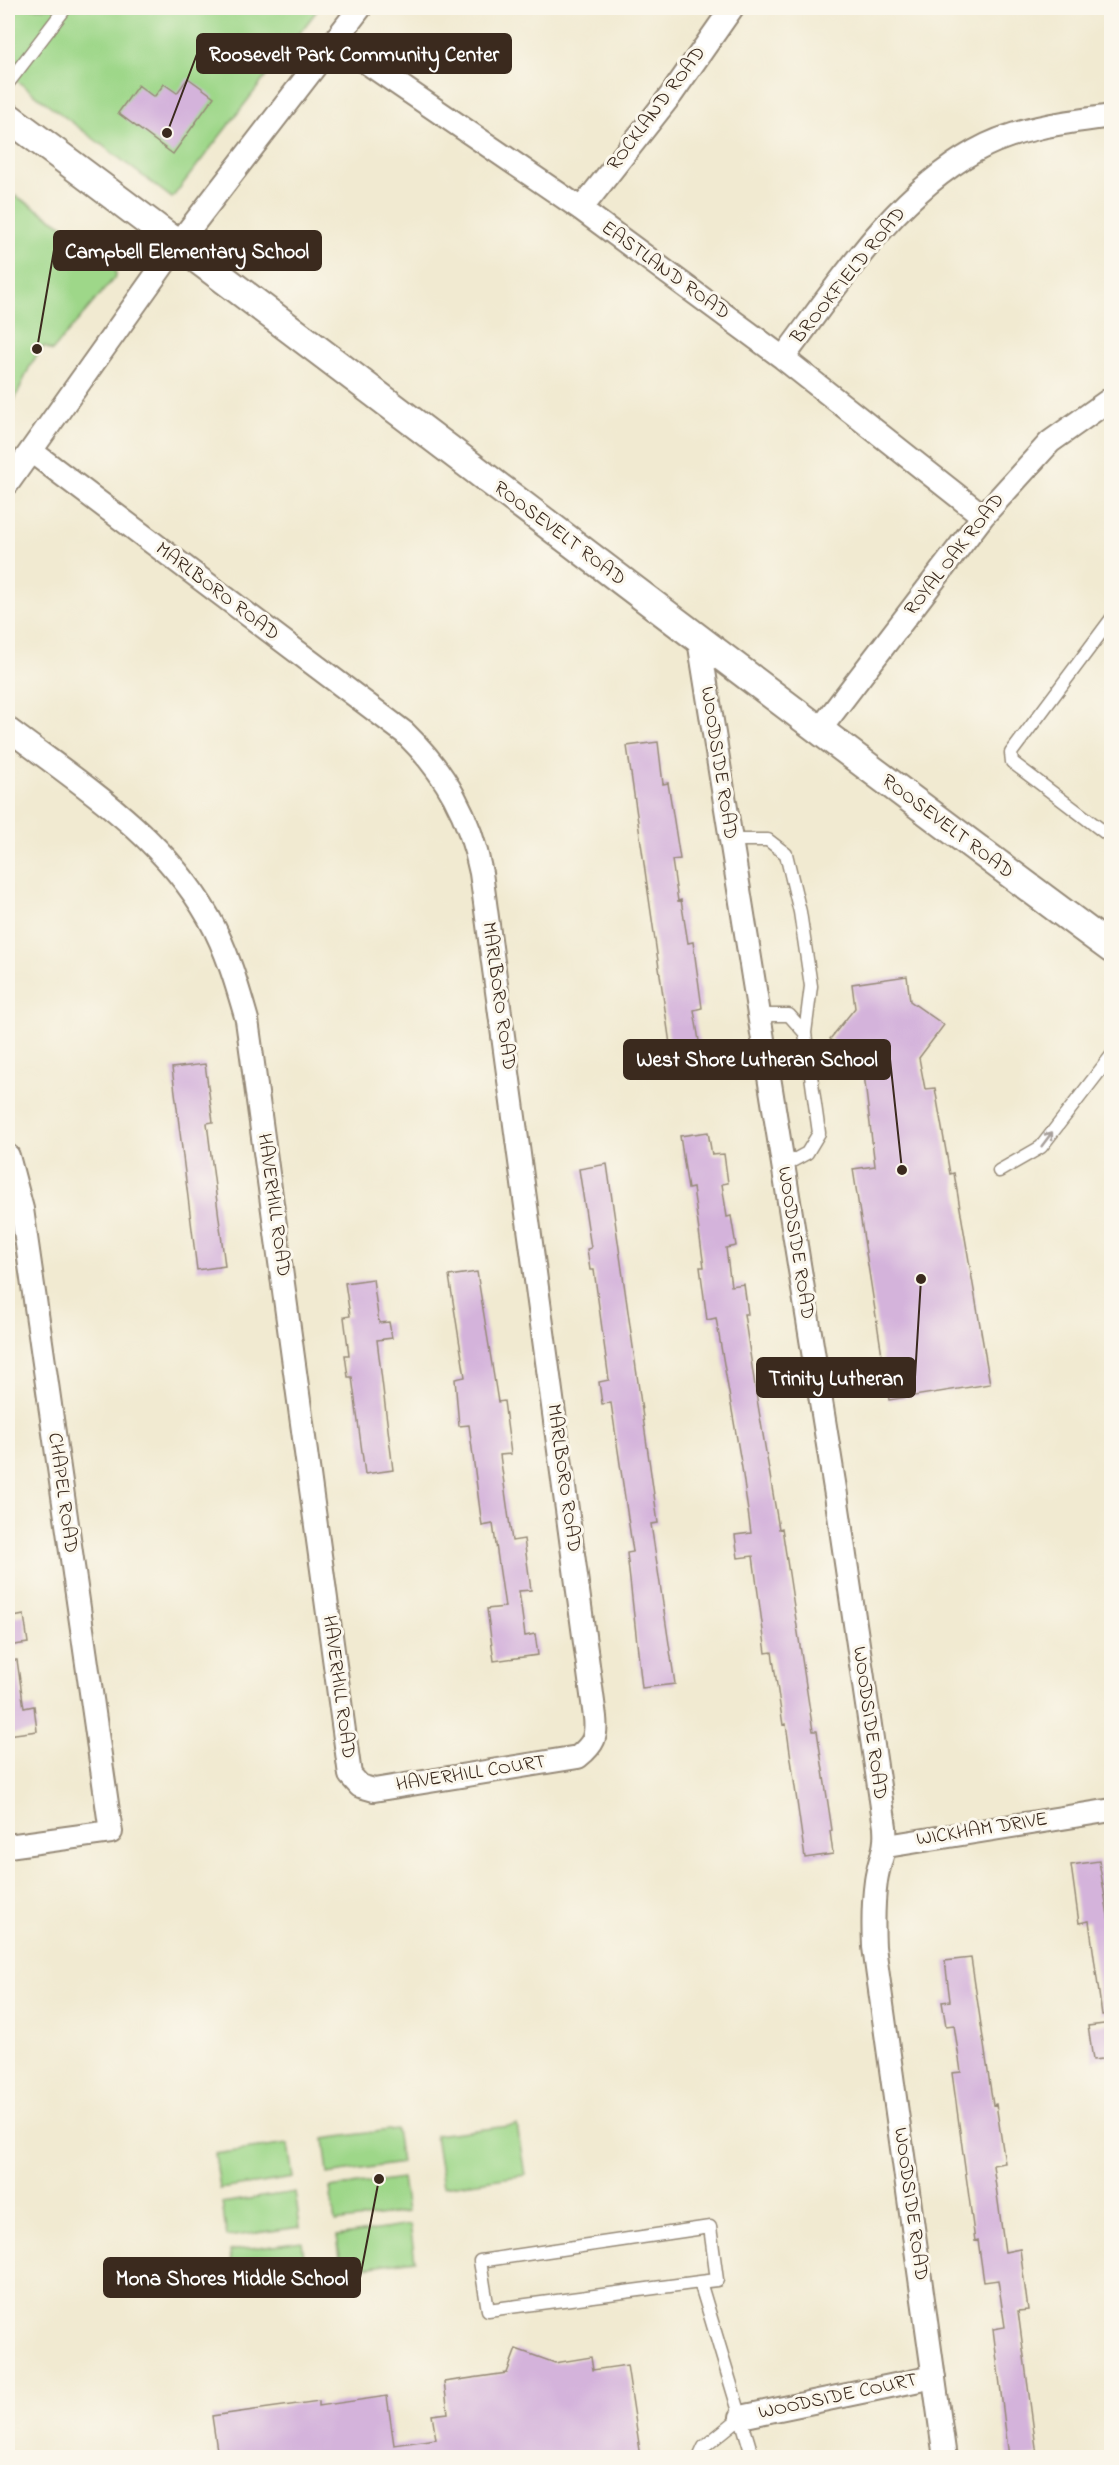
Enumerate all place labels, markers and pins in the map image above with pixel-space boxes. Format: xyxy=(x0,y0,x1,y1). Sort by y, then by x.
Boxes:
callout: Roosevelt Park Community Center xyxy=(197,34,511,73)
callout: Campbell Elementary School xyxy=(54,231,321,270)
callout: West Shore Lutheran School xyxy=(624,1040,890,1079)
callout: Trinity Lutheran xyxy=(757,1358,915,1397)
callout: Mona Shores Middle School xyxy=(104,2258,360,2297)

